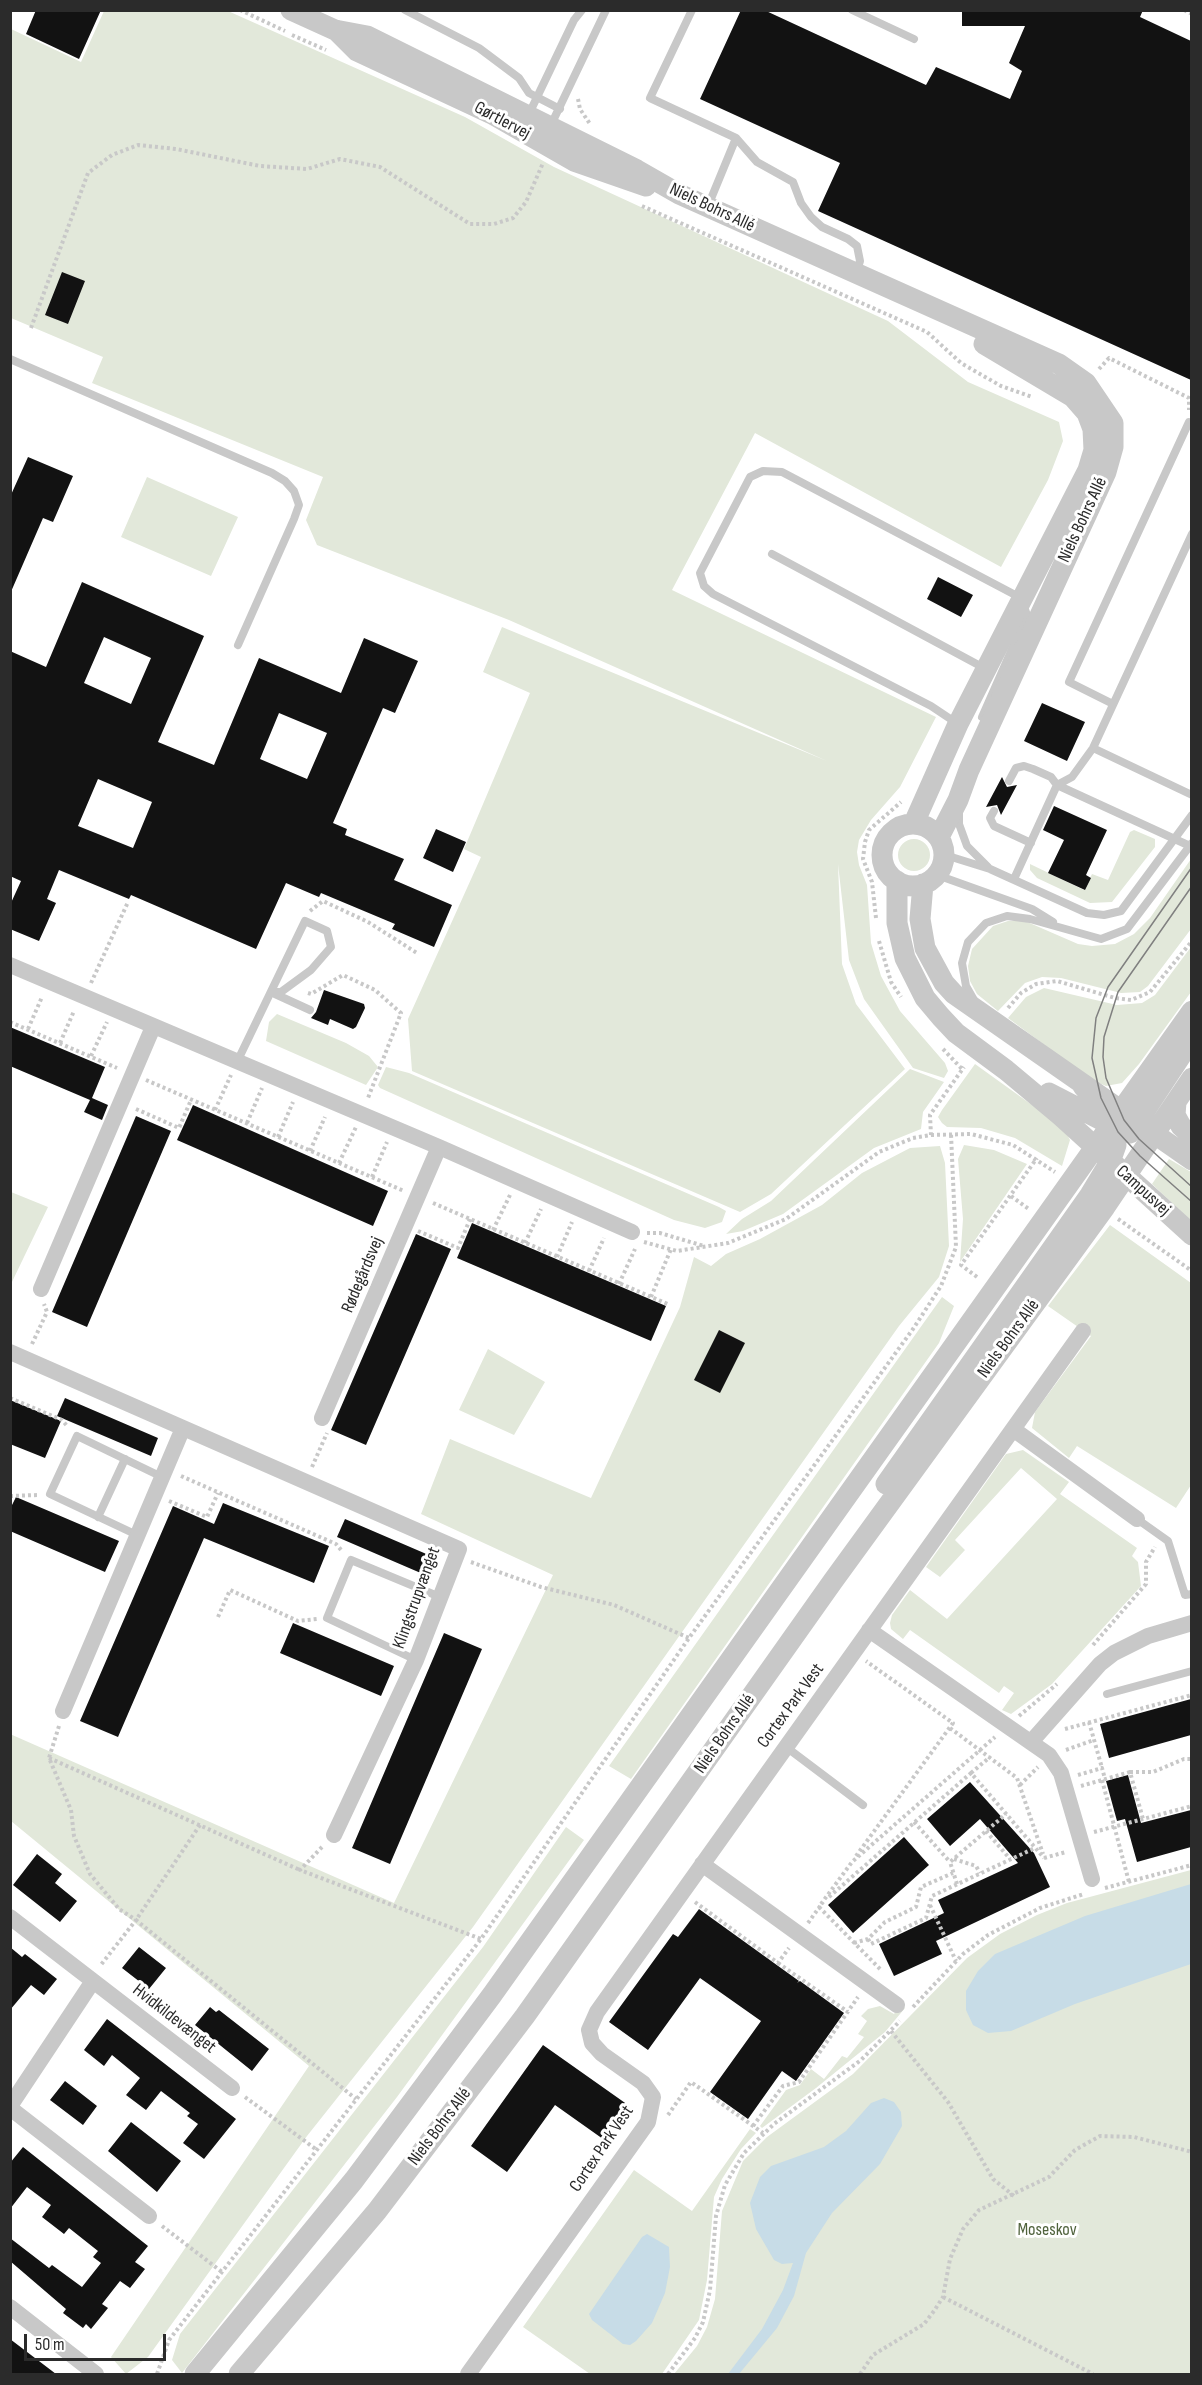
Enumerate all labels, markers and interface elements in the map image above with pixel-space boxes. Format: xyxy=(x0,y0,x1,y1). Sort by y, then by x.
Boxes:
street label: Gørtlervej xyxy=(470,97,534,145)
street label: Niels Bohrs Allé xyxy=(666,179,758,237)
street label: Niels Bohrs Allé xyxy=(1054,474,1112,566)
street label: Campusvej xyxy=(1111,1161,1175,1221)
street label: Rødegårdsvej xyxy=(337,1234,389,1316)
street label: Niels Bohrs Allé xyxy=(973,1296,1045,1382)
street label: Klingstrupvænget xyxy=(389,1544,445,1652)
street label: Cortex Park Vest xyxy=(753,1659,829,1753)
street label: Niels Bohrs Allé xyxy=(690,1690,760,1778)
street label: Hvidkildevænget xyxy=(128,1980,220,2058)
street label: Niels Bohrs Allé xyxy=(404,2084,476,2170)
street label: Cortex Park Vest xyxy=(565,2102,639,2196)
park label: Moseskov xyxy=(1017,2219,1077,2241)
scale bar xyxy=(27,2322,170,2360)
text: 50 m xyxy=(35,2334,65,2355)

